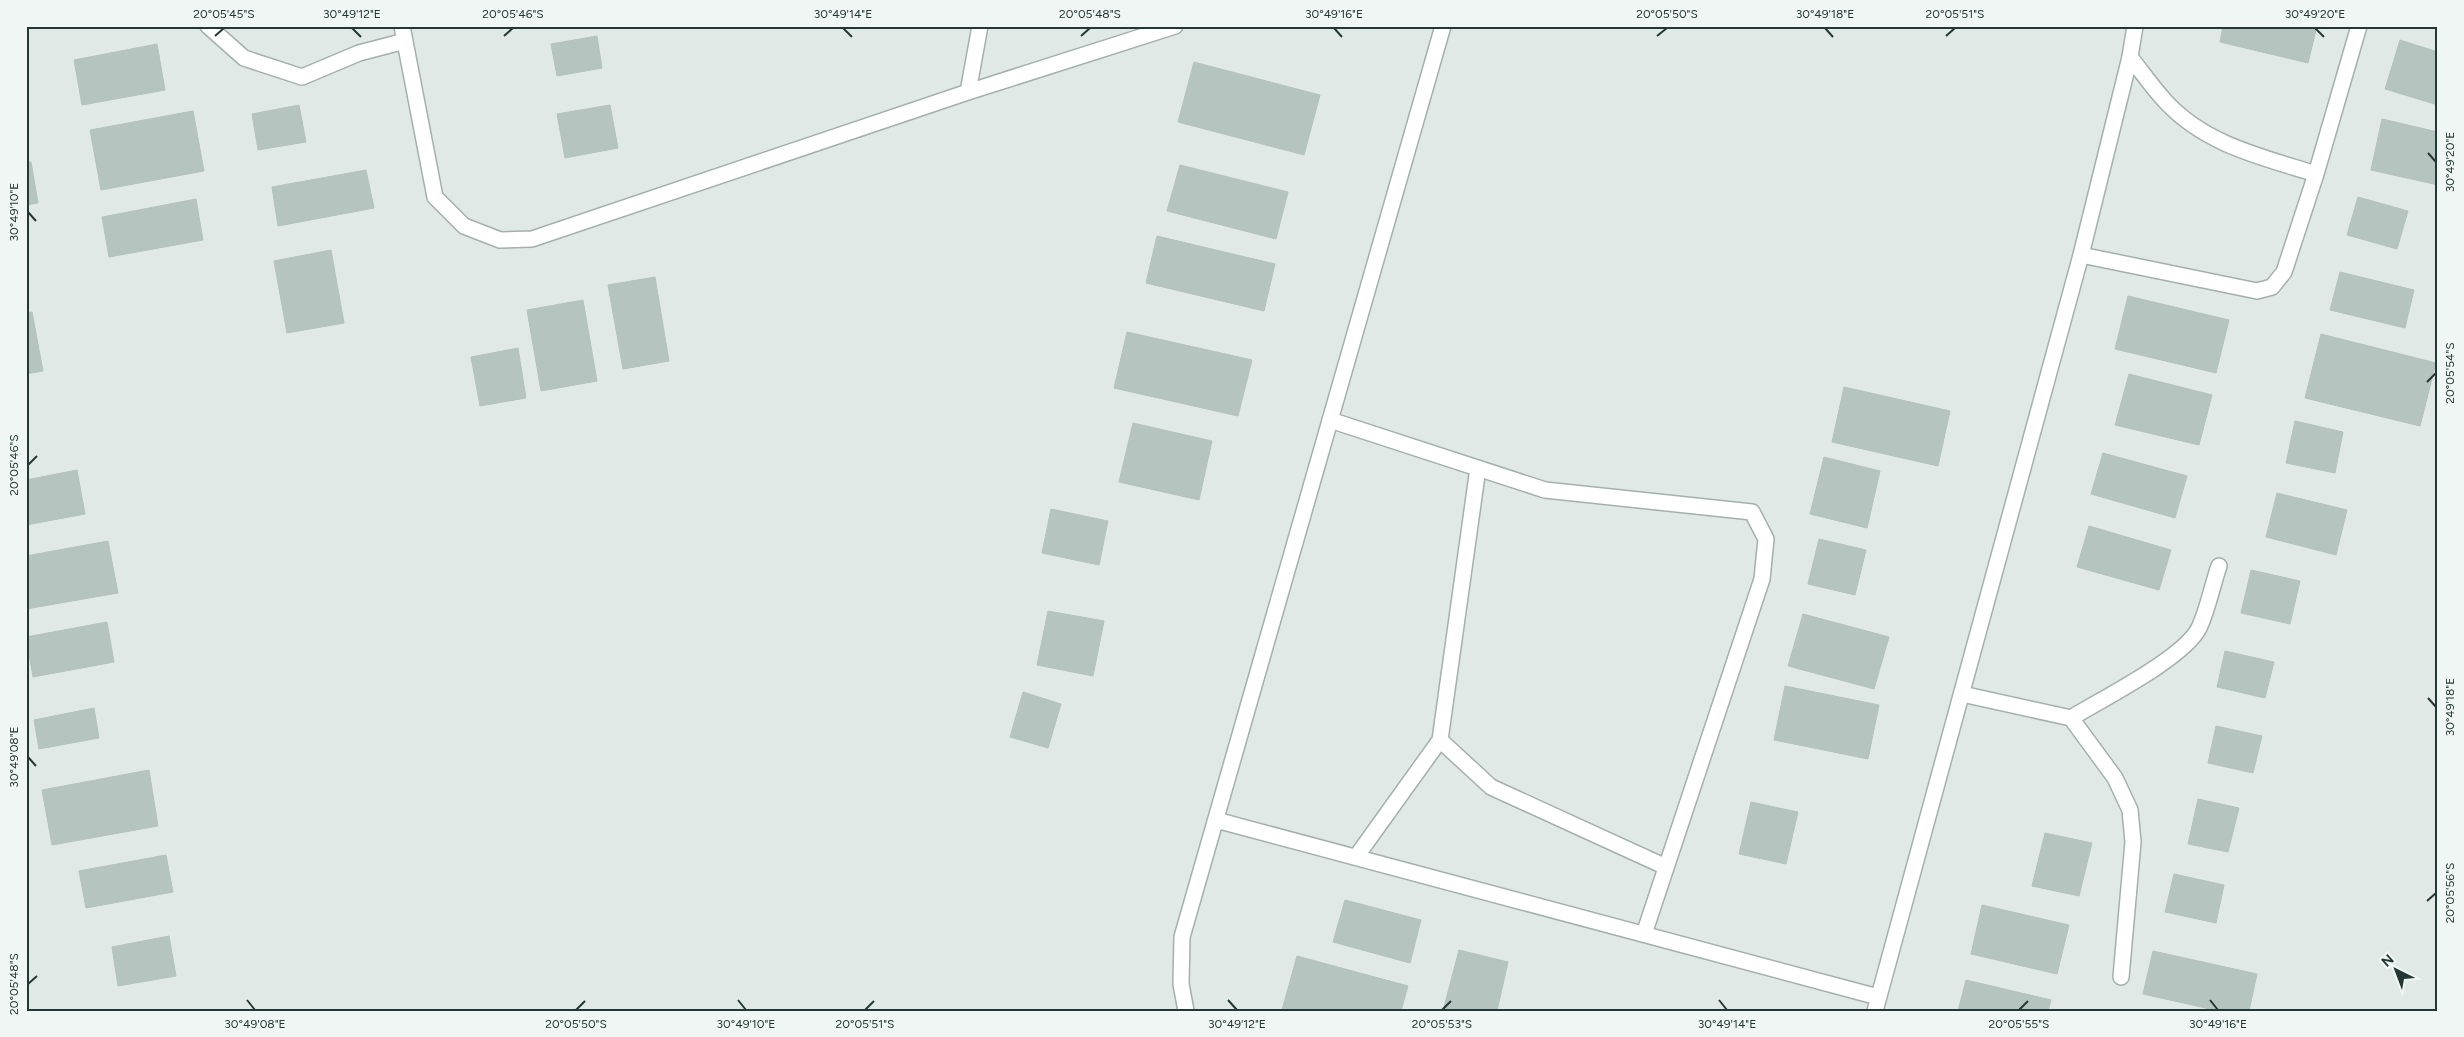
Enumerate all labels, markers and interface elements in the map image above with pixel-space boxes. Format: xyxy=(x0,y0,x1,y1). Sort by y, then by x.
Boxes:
text: 20°05'45"S xyxy=(193,7,255,21)
text: 30°49'12"E xyxy=(323,7,381,21)
text: 20°05'46"S xyxy=(482,7,544,21)
text: 30°49'14"E xyxy=(814,7,872,21)
text: 20°05'48"S xyxy=(1059,7,1121,21)
text: 30°49'16"E xyxy=(1305,7,1363,21)
text: 20°05'50"S xyxy=(1636,7,1698,21)
text: 30°49'18"E xyxy=(1796,7,1854,21)
text: 20°05'51"S xyxy=(1926,7,1984,21)
text: 30°49'20"E xyxy=(2285,7,2345,21)
text: 30°49'20"E xyxy=(2443,132,2457,192)
text: 30°49'10"E xyxy=(7,183,21,241)
text: 20°05'54"S xyxy=(2443,342,2457,404)
text: 20°05'46"S xyxy=(7,434,21,496)
text: 30°49'18"E xyxy=(2443,678,2457,736)
text: 30°49'08"E xyxy=(7,726,21,788)
text: 20°05'56"S xyxy=(2443,863,2457,923)
north arrow xyxy=(2372,944,2422,994)
text: N xyxy=(2378,951,2397,971)
text: 20°05'48"S xyxy=(7,953,21,1015)
text: 30°49'08"E xyxy=(224,1017,286,1031)
text: 20°05'50"S xyxy=(545,1017,607,1031)
text: 30°49'10"E xyxy=(717,1017,775,1031)
text: 20°05'51"S xyxy=(836,1017,894,1031)
text: 30°49'12"E xyxy=(1208,1017,1266,1031)
text: 20°05'53"S xyxy=(1412,1017,1472,1031)
text: 30°49'14"E xyxy=(1698,1017,1756,1031)
text: 20°05'55"S xyxy=(1989,1017,2049,1031)
text: 30°49'16"E xyxy=(2189,1017,2247,1031)

